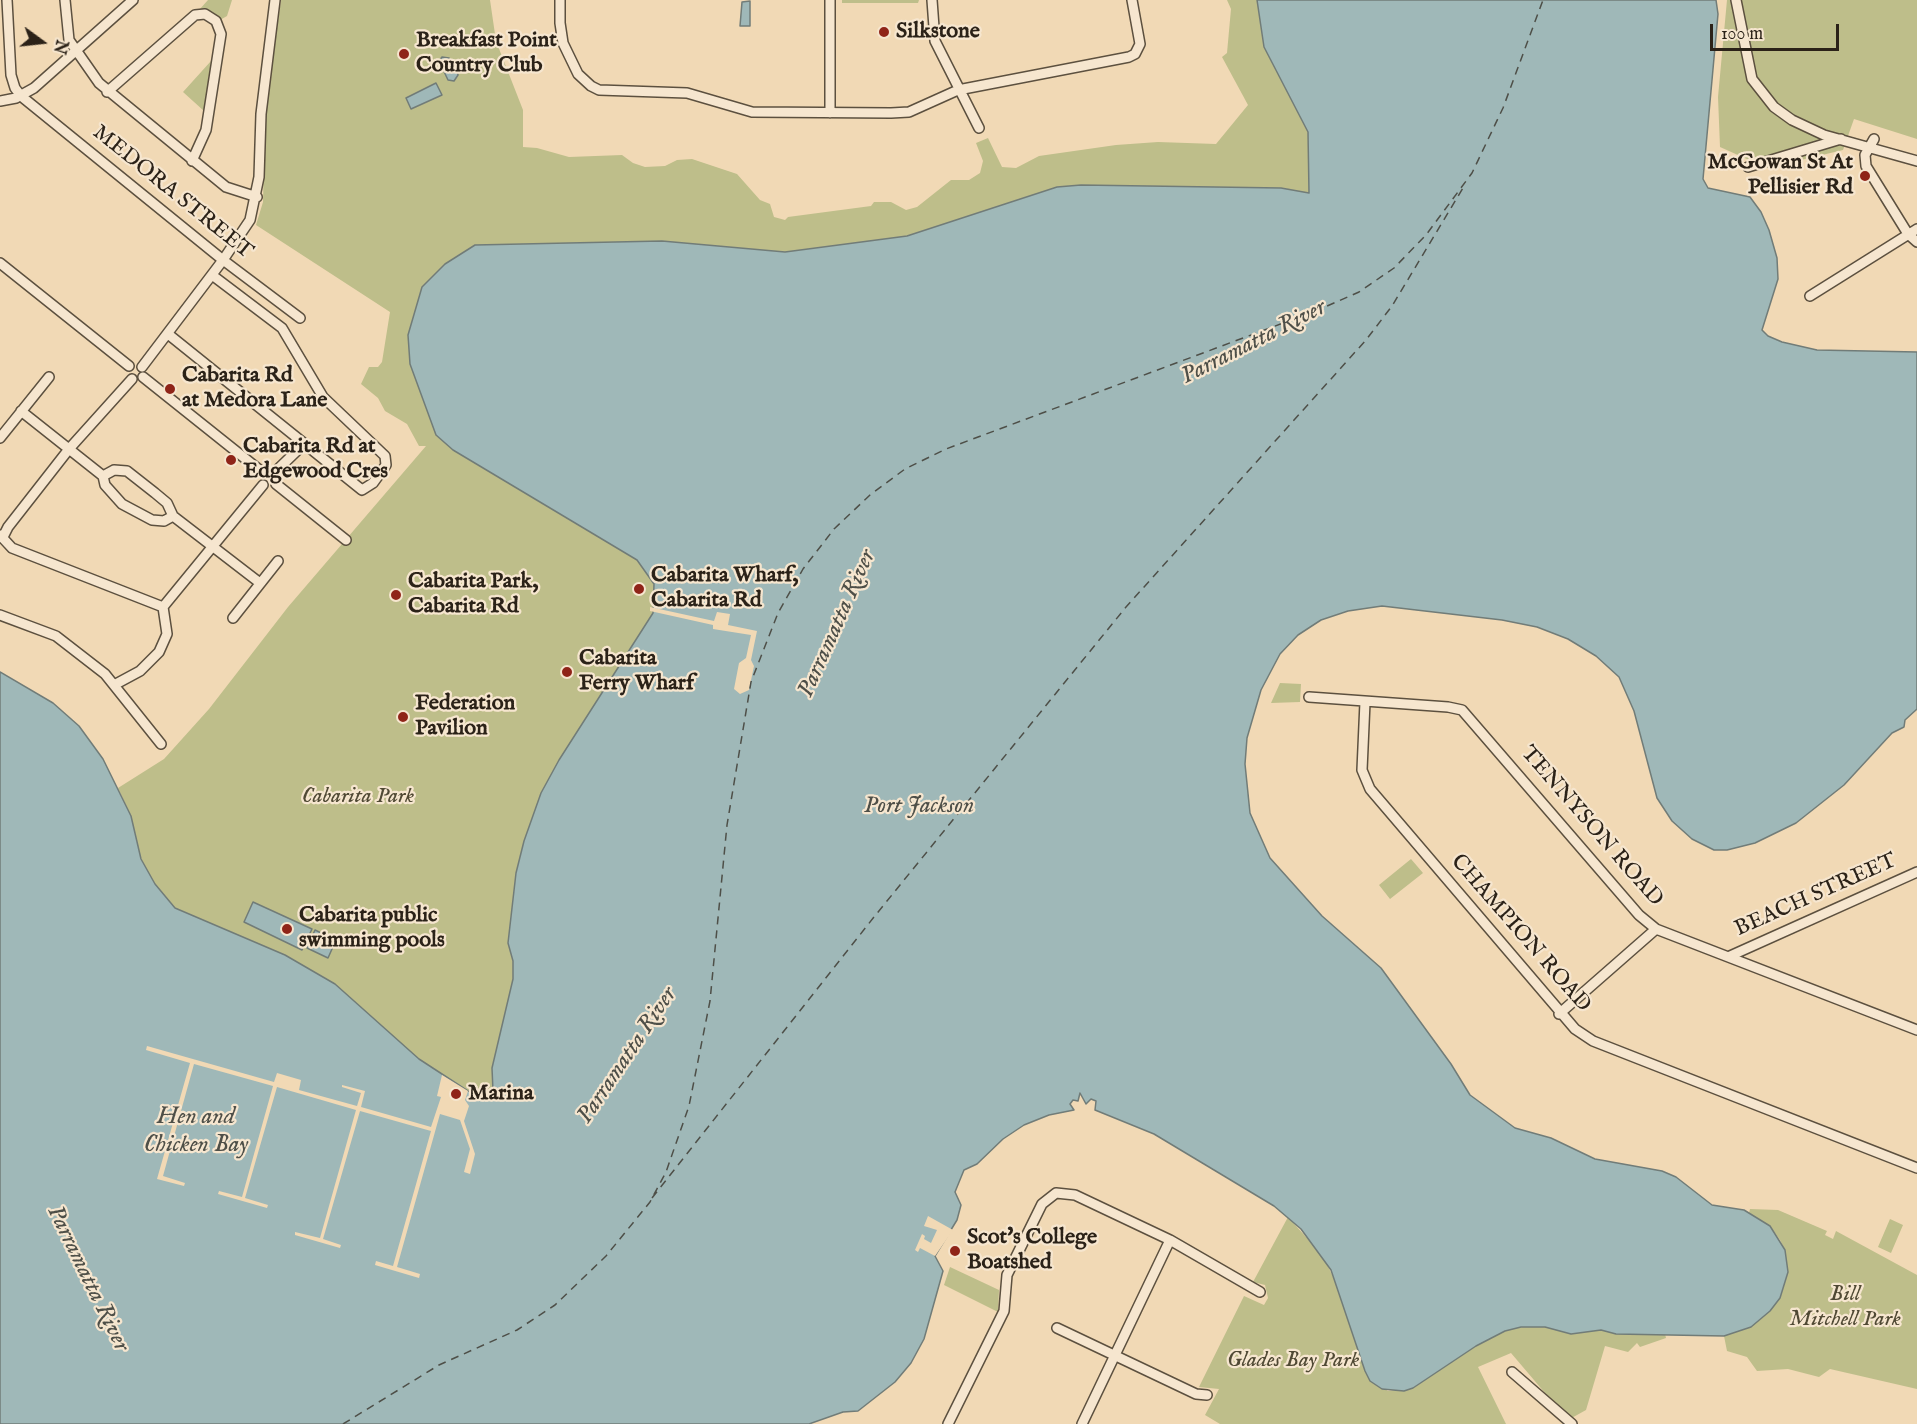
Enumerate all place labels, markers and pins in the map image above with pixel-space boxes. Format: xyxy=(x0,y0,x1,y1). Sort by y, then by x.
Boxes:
place label: Silkstone xyxy=(896,19,980,45)
marker: Silkstone xyxy=(877,25,891,39)
place label: Breakfast Point Country Club xyxy=(416,28,557,80)
marker: Breakfast Point Country Club xyxy=(397,47,411,61)
place label: McGowan St At Pellisier Rd xyxy=(1707,150,1853,202)
marker: McGowan St At Pellisier Rd xyxy=(1858,169,1872,183)
place label: Cabarita Rd at Medora Lane xyxy=(182,363,327,414)
marker: Cabarita Rd at Medora Lane xyxy=(163,382,177,396)
place label: Cabarita Rd at Edgewood Cres xyxy=(243,434,388,486)
marker: Cabarita Rd at Edgewood Cres xyxy=(224,453,238,467)
place label: Cabarita Wharf, Cabarita Rd xyxy=(651,563,798,614)
place label: Cabarita Park, Cabarita Rd xyxy=(408,569,538,620)
marker: Cabarita Wharf, Cabarita Rd xyxy=(632,582,646,596)
marker: Cabarita Park, Cabarita Rd xyxy=(389,588,403,602)
place label: Cabarita Ferry Wharf xyxy=(579,646,694,698)
marker: Cabarita Ferry Wharf xyxy=(560,665,574,679)
place label: Federation Pavilion xyxy=(415,691,515,742)
marker: Federation Pavilion xyxy=(396,710,410,724)
place label: Cabarita public swimming pools xyxy=(299,903,445,954)
marker: Cabarita public swimming pools xyxy=(280,922,294,936)
place label: Marina xyxy=(468,1081,533,1107)
marker: Marina xyxy=(449,1087,463,1101)
place label: Scot's College Boatshed xyxy=(967,1225,1097,1276)
marker: Scot's College Boatshed xyxy=(948,1244,962,1258)

